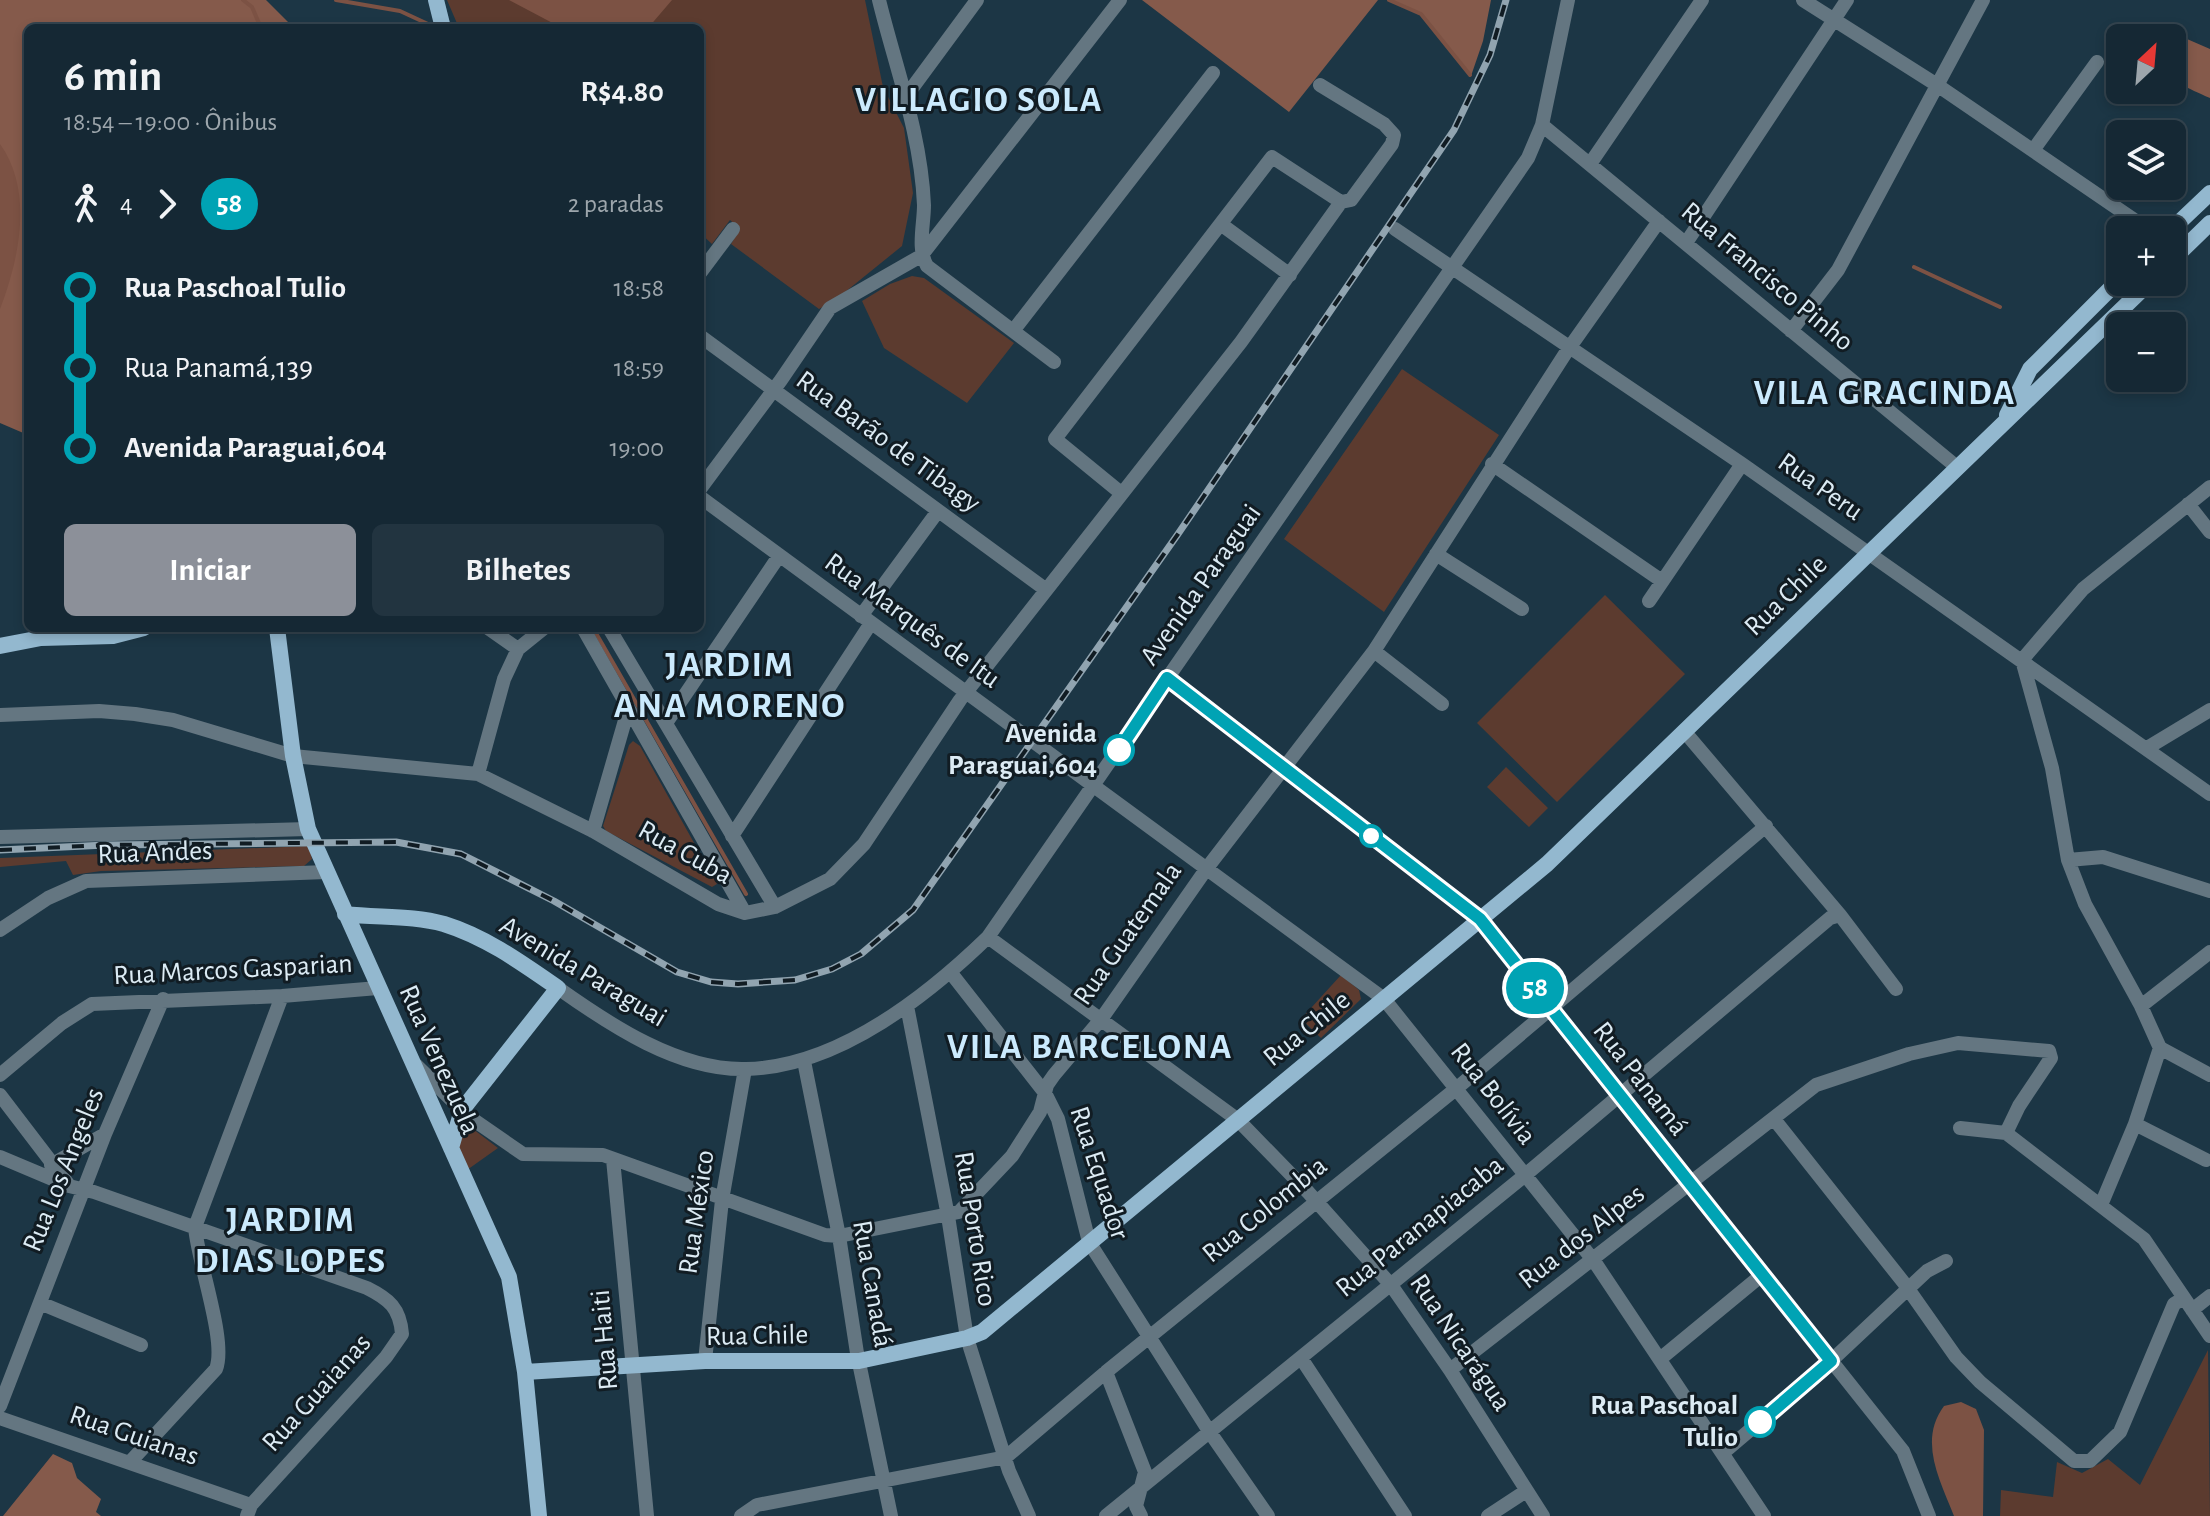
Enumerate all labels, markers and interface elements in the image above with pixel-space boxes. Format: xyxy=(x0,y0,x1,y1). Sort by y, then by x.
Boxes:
north arrow xyxy=(2106,24,2186,104)
map controls xyxy=(2106,24,2186,392)
text: 6 min xyxy=(64,55,162,99)
text: R$4.80 xyxy=(580,77,664,107)
district label: VILLAGIO SOLA xyxy=(855,82,1103,118)
text: 18:54 – 19:00 · Ônibus xyxy=(64,109,277,135)
button: layers xyxy=(2106,120,2186,200)
icon: walk xyxy=(64,182,108,226)
icon: forward xyxy=(145,182,189,226)
text: 58 xyxy=(217,190,242,218)
text: 4 xyxy=(120,191,133,217)
text: 2 paradas xyxy=(568,191,664,217)
street label: Rua Francisco Pinho xyxy=(1676,197,1858,357)
button: + xyxy=(2106,216,2186,296)
text: Rua Paschoal Tulio xyxy=(124,273,346,303)
text: 18:58 xyxy=(614,275,664,301)
button: − xyxy=(2106,312,2186,392)
text: Rua Panamá,139 xyxy=(124,353,313,383)
text: 18:59 xyxy=(614,355,664,381)
street label: Rua Barão de Tibagy xyxy=(791,366,985,518)
district label: VILA GRACINDA xyxy=(1754,375,2016,411)
text: Avenida Paraguai,604 xyxy=(124,433,387,463)
text: 19:00 xyxy=(609,435,664,461)
street label: Rua Peru xyxy=(1772,448,1868,526)
street label: Avenida Paraguai xyxy=(1135,500,1267,670)
button: Iniciar xyxy=(64,524,356,616)
button: Bilhetes xyxy=(372,524,664,616)
street label: Rua Marquês de Itu xyxy=(819,548,1005,694)
street label: Rua Chile xyxy=(1739,550,1833,642)
district label: JARDIM ANA MORENO xyxy=(614,647,846,724)
place label: Avenida Paraguai,604 xyxy=(948,720,1097,780)
marker: Avenida Paraguai,604 xyxy=(1104,735,1134,765)
street label: Rua Cuba xyxy=(633,816,737,890)
unlabelled marker xyxy=(1360,825,1382,847)
street label: Rua Andes xyxy=(97,837,213,869)
street label: Rua Guatemala xyxy=(1069,858,1187,1010)
street label: Avenida Paraguai xyxy=(495,911,671,1033)
street label: Rua Marcos Gasparian xyxy=(113,950,353,990)
line badge: 58 xyxy=(1499,962,1571,1014)
text: 58 xyxy=(1522,974,1548,1002)
street label: Rua Venezuela xyxy=(394,981,484,1139)
street label: Rua Chile xyxy=(1258,986,1356,1072)
street label: Rua Panamá xyxy=(1587,1017,1693,1141)
district label: VILA BARCELONA xyxy=(947,1029,1233,1065)
street label: Rua Bolívia xyxy=(1445,1038,1541,1150)
street label: Rua Los Angeles xyxy=(18,1084,110,1256)
street label: Rua Equador xyxy=(1064,1103,1134,1243)
street label: Rua México xyxy=(674,1148,720,1276)
street label: Rua Porto Rico xyxy=(949,1150,1001,1308)
street label: Rua Colombia xyxy=(1197,1151,1333,1269)
street label: Rua Paranapiacaba xyxy=(1331,1151,1509,1303)
street label: Rua dos Alpes xyxy=(1514,1180,1650,1294)
district label: JARDIM DIAS LOPES xyxy=(195,1202,387,1279)
street label: Rua Canadá xyxy=(847,1218,897,1350)
street label: Rua Nicarágua xyxy=(1404,1269,1516,1417)
street label: Rua Haiti xyxy=(587,1289,623,1391)
street label: Rua Chile xyxy=(705,1321,809,1351)
street label: Rua Guaianas xyxy=(257,1329,377,1457)
place label: Rua Paschoal Tulio xyxy=(1590,1392,1738,1452)
street label: Rua Guianas xyxy=(66,1401,202,1471)
marker: Rua Paschoal Tulio xyxy=(1745,1407,1775,1437)

